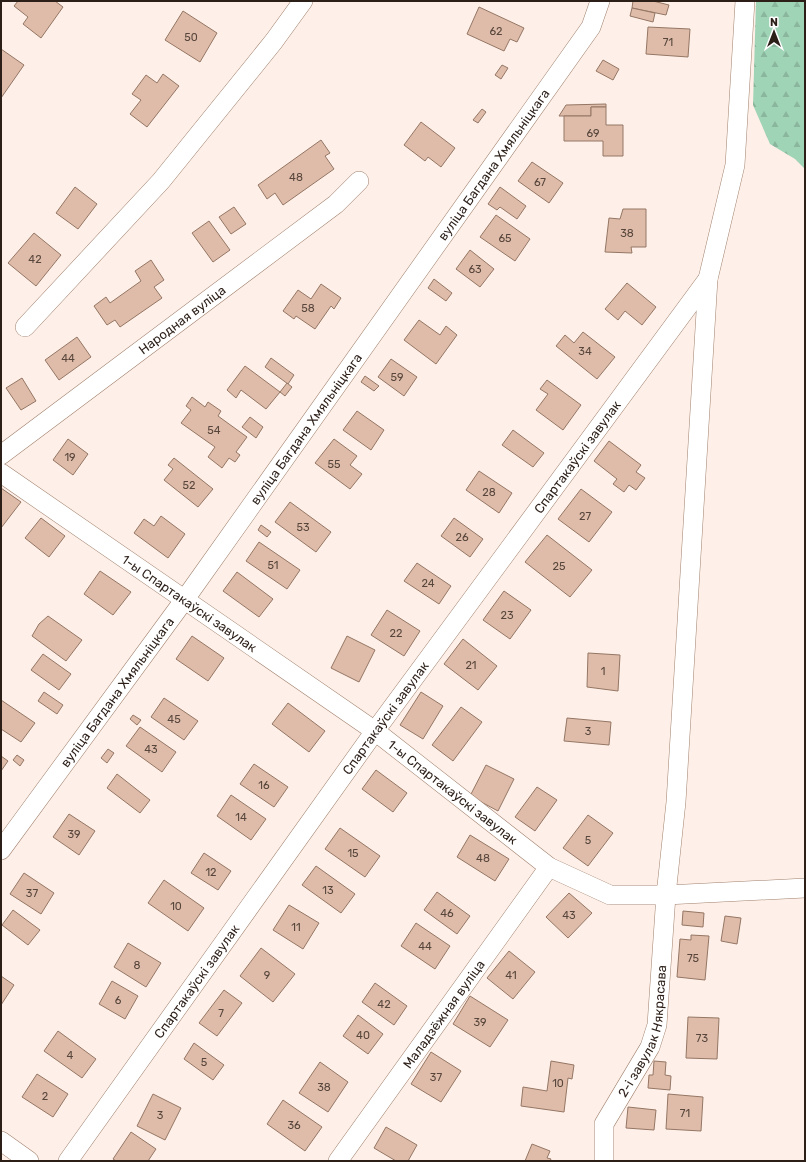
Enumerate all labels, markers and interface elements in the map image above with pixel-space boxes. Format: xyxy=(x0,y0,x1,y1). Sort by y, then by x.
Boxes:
north arrow xyxy=(754,12,794,52)
text: N xyxy=(770,16,778,29)
house number: 62 xyxy=(489,25,503,38)
house number: 50 xyxy=(184,31,198,44)
house number: 71 xyxy=(663,36,673,49)
street label: вуліца Багдана Хмяльніцкага xyxy=(435,86,552,243)
house number: 69 xyxy=(586,127,600,140)
house number: 48 xyxy=(289,171,303,184)
house number: 67 xyxy=(534,176,546,189)
house number: 38 xyxy=(620,227,634,240)
house number: 65 xyxy=(498,232,512,245)
house number: 42 xyxy=(28,253,42,266)
house number: 63 xyxy=(468,263,482,276)
street label: Народная вуліца xyxy=(135,282,228,357)
house number: 58 xyxy=(301,302,315,315)
house number: 34 xyxy=(578,345,592,358)
street label: вуліца Багдана Хмяльніцкага xyxy=(247,350,365,507)
house number: 44 xyxy=(61,352,75,365)
house number: 59 xyxy=(390,371,404,384)
street label: Спартакаўскі завулак xyxy=(531,397,624,516)
house number: 54 xyxy=(207,424,221,437)
house number: 19 xyxy=(64,451,76,464)
house number: 55 xyxy=(327,458,341,471)
house number: 52 xyxy=(183,479,196,492)
house number: 28 xyxy=(482,486,496,499)
house number: 27 xyxy=(579,510,591,523)
house number: 53 xyxy=(296,521,310,534)
house number: 26 xyxy=(455,531,469,544)
street label: 1-ы Спартакаўскі завулак xyxy=(119,551,260,655)
house number: 51 xyxy=(267,559,279,572)
house number: 25 xyxy=(553,560,566,573)
house number: 24 xyxy=(421,577,435,590)
house number: 23 xyxy=(500,609,514,622)
street label: вуліца Багдана Хмяльніцкага xyxy=(57,614,177,770)
house number: 22 xyxy=(390,627,402,640)
street label: Спартакаўскі завулак xyxy=(339,658,431,777)
house number: 21 xyxy=(465,659,477,672)
house number: 1 xyxy=(601,665,605,678)
house number: 45 xyxy=(167,713,181,726)
house number: 3 xyxy=(585,725,592,738)
street label: 1-ы Спартакаўскі завулак xyxy=(385,736,521,847)
house number: 43 xyxy=(144,743,158,756)
house number: 16 xyxy=(258,779,270,792)
house number: 14 xyxy=(235,811,247,824)
house number: 39 xyxy=(67,828,81,841)
house number: 5 xyxy=(585,834,592,847)
house number: 15 xyxy=(347,847,359,860)
house number: 48 xyxy=(476,852,490,865)
house number: 12 xyxy=(205,866,217,879)
house number: 13 xyxy=(322,884,334,897)
house number: 37 xyxy=(26,887,38,900)
house number: 10 xyxy=(170,900,182,913)
house number: 46 xyxy=(440,907,454,920)
house number: 43 xyxy=(562,909,576,922)
street label: Спартакаўскі завулак xyxy=(151,921,242,1041)
house number: 11 xyxy=(291,921,301,934)
house number: 44 xyxy=(418,940,432,953)
house number: 75 xyxy=(687,952,700,965)
street label: Маладзёжная вуліца xyxy=(400,957,487,1071)
house number: 8 xyxy=(134,959,141,972)
street label: 2-і завулак Някрасава xyxy=(615,964,669,1099)
house number: 9 xyxy=(264,969,270,982)
house number: 41 xyxy=(505,969,517,982)
house number: 6 xyxy=(115,994,122,1007)
house number: 42 xyxy=(377,998,391,1011)
house number: 7 xyxy=(218,1007,224,1020)
house number: 39 xyxy=(473,1016,487,1029)
house number: 40 xyxy=(356,1029,370,1042)
house number: 73 xyxy=(696,1032,709,1045)
house number: 4 xyxy=(67,1049,74,1062)
house number: 5 xyxy=(201,1056,208,1069)
house number: 37 xyxy=(430,1071,442,1084)
house number: 10 xyxy=(552,1077,564,1090)
house number: 38 xyxy=(317,1081,331,1094)
house number: 2 xyxy=(42,1090,48,1103)
house number: 71 xyxy=(680,1107,690,1120)
house number: 3 xyxy=(157,1109,164,1122)
house number: 36 xyxy=(287,1119,301,1132)

